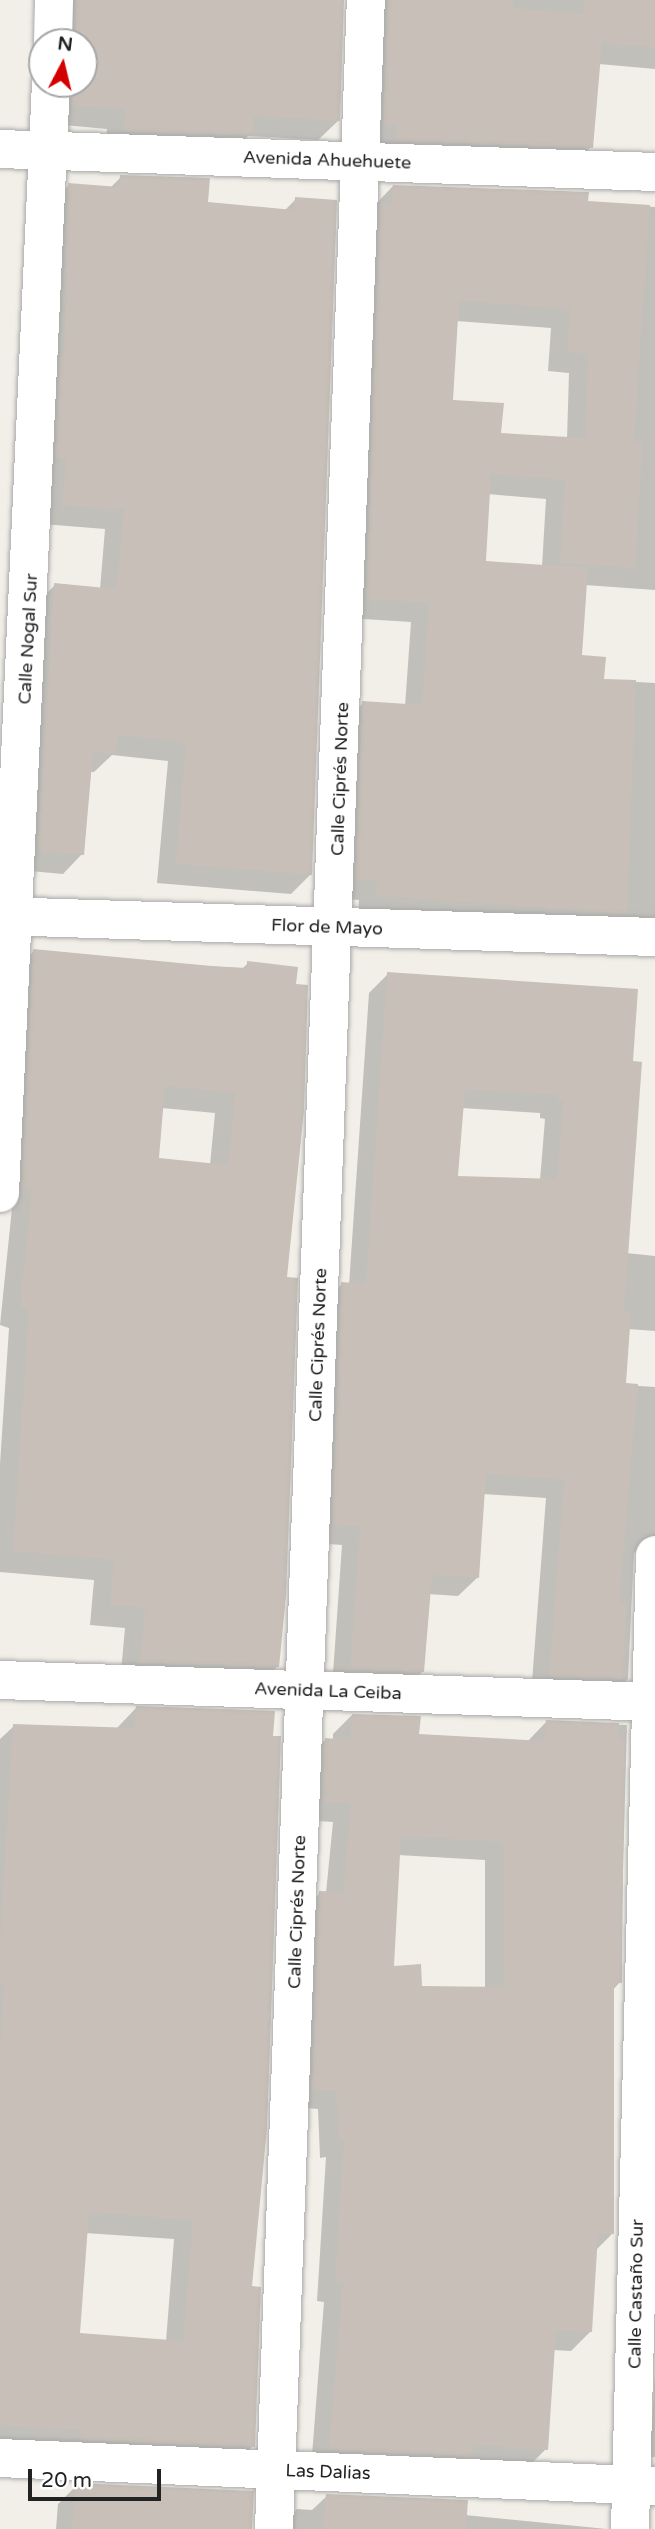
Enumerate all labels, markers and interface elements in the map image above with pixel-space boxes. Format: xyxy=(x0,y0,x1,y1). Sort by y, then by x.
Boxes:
north arrow xyxy=(28,28,98,98)
text: N xyxy=(56,32,74,56)
street label: Avenida Ahuehuete xyxy=(243,146,411,174)
street label: Calle Nogal Sur xyxy=(14,573,42,705)
street label: Calle Ciprés Norte xyxy=(327,702,353,856)
street label: Flor de Mayo xyxy=(271,914,383,940)
street label: Calle Ciprés Norte xyxy=(305,1268,331,1422)
street label: Avenida La Ceiba xyxy=(254,1678,402,1704)
street label: Calle Ciprés Norte xyxy=(284,1835,310,1989)
street label: Calle Castaño Sur xyxy=(624,2219,648,2369)
scale bar xyxy=(32,2456,164,2500)
street label: Las Dalias xyxy=(285,2460,371,2484)
text: 20 m xyxy=(41,2468,92,2493)

